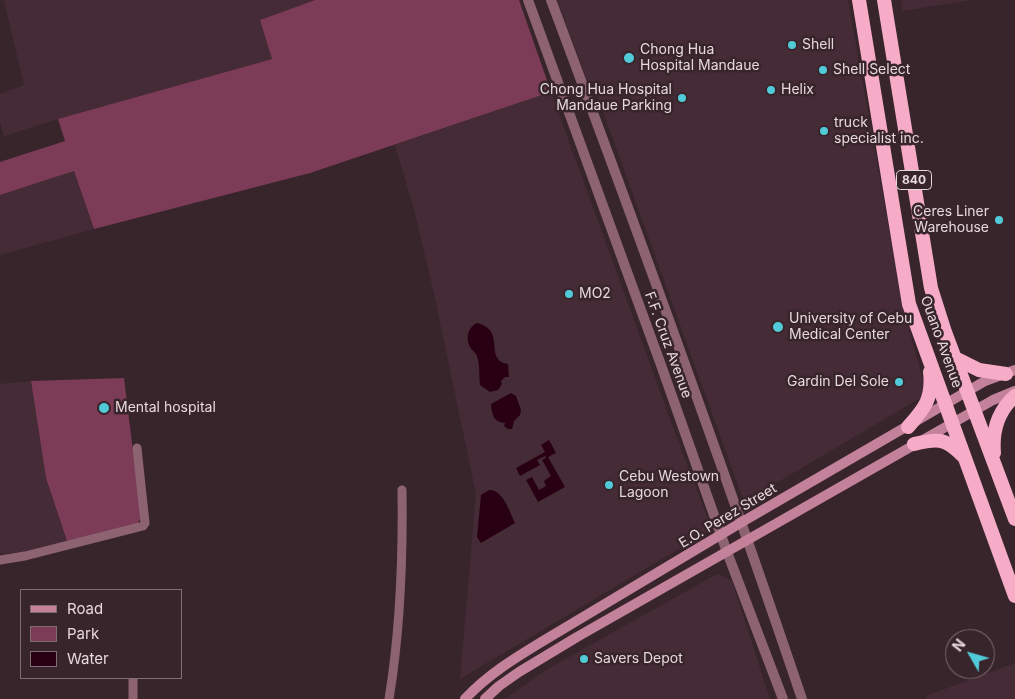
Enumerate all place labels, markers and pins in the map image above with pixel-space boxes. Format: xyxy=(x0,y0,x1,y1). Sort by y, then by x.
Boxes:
place label: Shell xyxy=(802,37,834,53)
marker: Shell xyxy=(786,39,798,51)
place label: Chong Hua Hospital Mandaue xyxy=(640,42,760,74)
marker: Chong Hua Hospital Mandaue xyxy=(622,51,636,65)
place label: Shell Select xyxy=(833,62,910,78)
marker: Shell Select xyxy=(817,64,829,76)
place label: Chong Hua Hospital Mandaue Parking xyxy=(540,82,672,114)
place label: Helix xyxy=(781,82,814,98)
marker: Helix xyxy=(765,84,777,96)
marker: Chong Hua Hospital Mandaue Parking xyxy=(676,92,688,104)
place label: truck specialist inc. xyxy=(834,115,924,148)
marker: truck specialist inc. xyxy=(818,125,830,137)
place label: Ceres Liner Warehouse xyxy=(913,204,989,236)
marker: Ceres Liner Warehouse xyxy=(993,214,1005,226)
place label: MO2 xyxy=(579,286,611,302)
marker: MO2 xyxy=(563,288,575,300)
place label: University of Cebu Medical Center xyxy=(789,311,912,344)
marker: University of Cebu Medical Center xyxy=(771,320,785,334)
place label: Gardin Del Sole xyxy=(787,374,889,390)
marker: Gardin Del Sole xyxy=(893,376,905,388)
place label: Mental hospital xyxy=(115,400,216,416)
marker: Mental hospital xyxy=(97,401,111,415)
place label: Cebu Westown Lagoon xyxy=(619,469,719,502)
marker: Cebu Westown Lagoon xyxy=(603,479,615,491)
place label: Savers Depot xyxy=(594,651,683,667)
marker: Savers Depot xyxy=(578,653,590,665)

